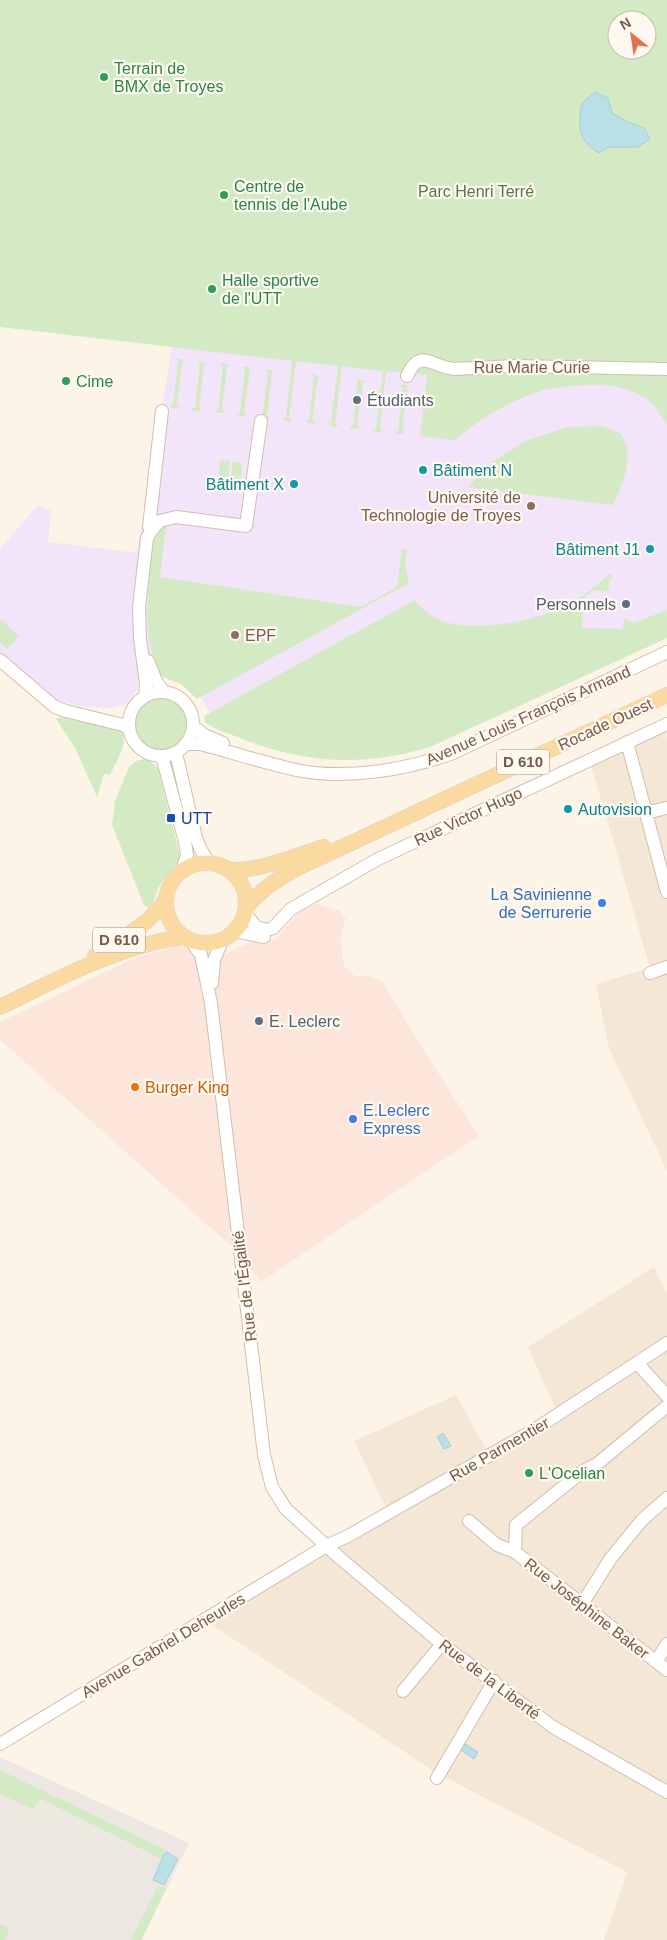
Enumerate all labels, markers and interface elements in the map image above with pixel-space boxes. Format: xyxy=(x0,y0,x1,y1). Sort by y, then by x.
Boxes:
north arrow xyxy=(607,10,657,60)
text: N xyxy=(617,14,634,33)
place label: Terrain de BMX de Troyes xyxy=(114,60,223,95)
marker: Terrain de BMX de Troyes xyxy=(98,71,110,83)
place label: Centre de tennis de l'Aube xyxy=(234,178,347,213)
park label: Parc Henri Terré xyxy=(418,183,534,200)
marker: Centre de tennis de l'Aube xyxy=(218,189,230,201)
place label: Halle sportive de l'UTT xyxy=(222,272,319,307)
marker: Halle sportive de l'UTT xyxy=(206,283,218,295)
street label: Rue Marie Curie xyxy=(474,359,590,376)
place label: Cime xyxy=(76,373,113,390)
marker: Cime xyxy=(60,375,72,387)
place label: Étudiants xyxy=(367,391,434,409)
marker: Étudiants xyxy=(351,394,363,406)
place label: Bâtiment N xyxy=(433,462,512,479)
marker: Bâtiment N xyxy=(417,464,429,476)
place label: Bâtiment X xyxy=(206,476,284,493)
marker: Bâtiment X xyxy=(288,478,300,490)
place label: Université de Technologie de Troyes xyxy=(361,489,521,524)
marker: Université de Technologie de Troyes xyxy=(525,500,537,512)
place label: Bâtiment J1 xyxy=(556,541,640,558)
marker: Bâtiment J1 xyxy=(644,543,656,555)
place label: Personnels xyxy=(536,596,616,613)
marker: Personnels xyxy=(620,598,632,610)
place label: EPF xyxy=(245,627,276,644)
marker: EPF xyxy=(229,629,241,641)
street label: Avenue Louis François Armand xyxy=(423,663,633,768)
street label: Rocade Ouest xyxy=(555,695,656,754)
road number: D 610 xyxy=(497,750,549,774)
street label: Rue Victor Hugo xyxy=(412,784,525,849)
place label: Autovision xyxy=(578,801,652,818)
marker: Autovision xyxy=(562,803,574,815)
place label: UTT xyxy=(181,810,212,827)
marker: UTT xyxy=(165,812,177,824)
place label: La Savinienne de Serrurerie xyxy=(491,886,592,921)
marker: La Savinienne de Serrurerie xyxy=(596,897,608,909)
road number: D 610 xyxy=(93,928,145,952)
place label: E. Leclerc xyxy=(269,1013,340,1030)
marker: E. Leclerc xyxy=(253,1015,265,1027)
place label: Burger King xyxy=(145,1079,230,1096)
marker: Burger King xyxy=(129,1081,141,1093)
place label: E.Leclerc Express xyxy=(363,1102,430,1137)
marker: E.Leclerc Express xyxy=(347,1113,359,1125)
street label: Rue de l'Égalité xyxy=(228,1229,260,1342)
street label: Rue Parmentier xyxy=(446,1414,553,1485)
place label: L'Ocelian xyxy=(539,1465,605,1482)
marker: L'Ocelian xyxy=(523,1467,535,1479)
street label: Rue Joséphine Baker xyxy=(521,1555,653,1663)
street label: Avenue Gabriel Deheurles xyxy=(79,1590,248,1701)
street label: Rue de la Liberté xyxy=(436,1636,544,1723)

